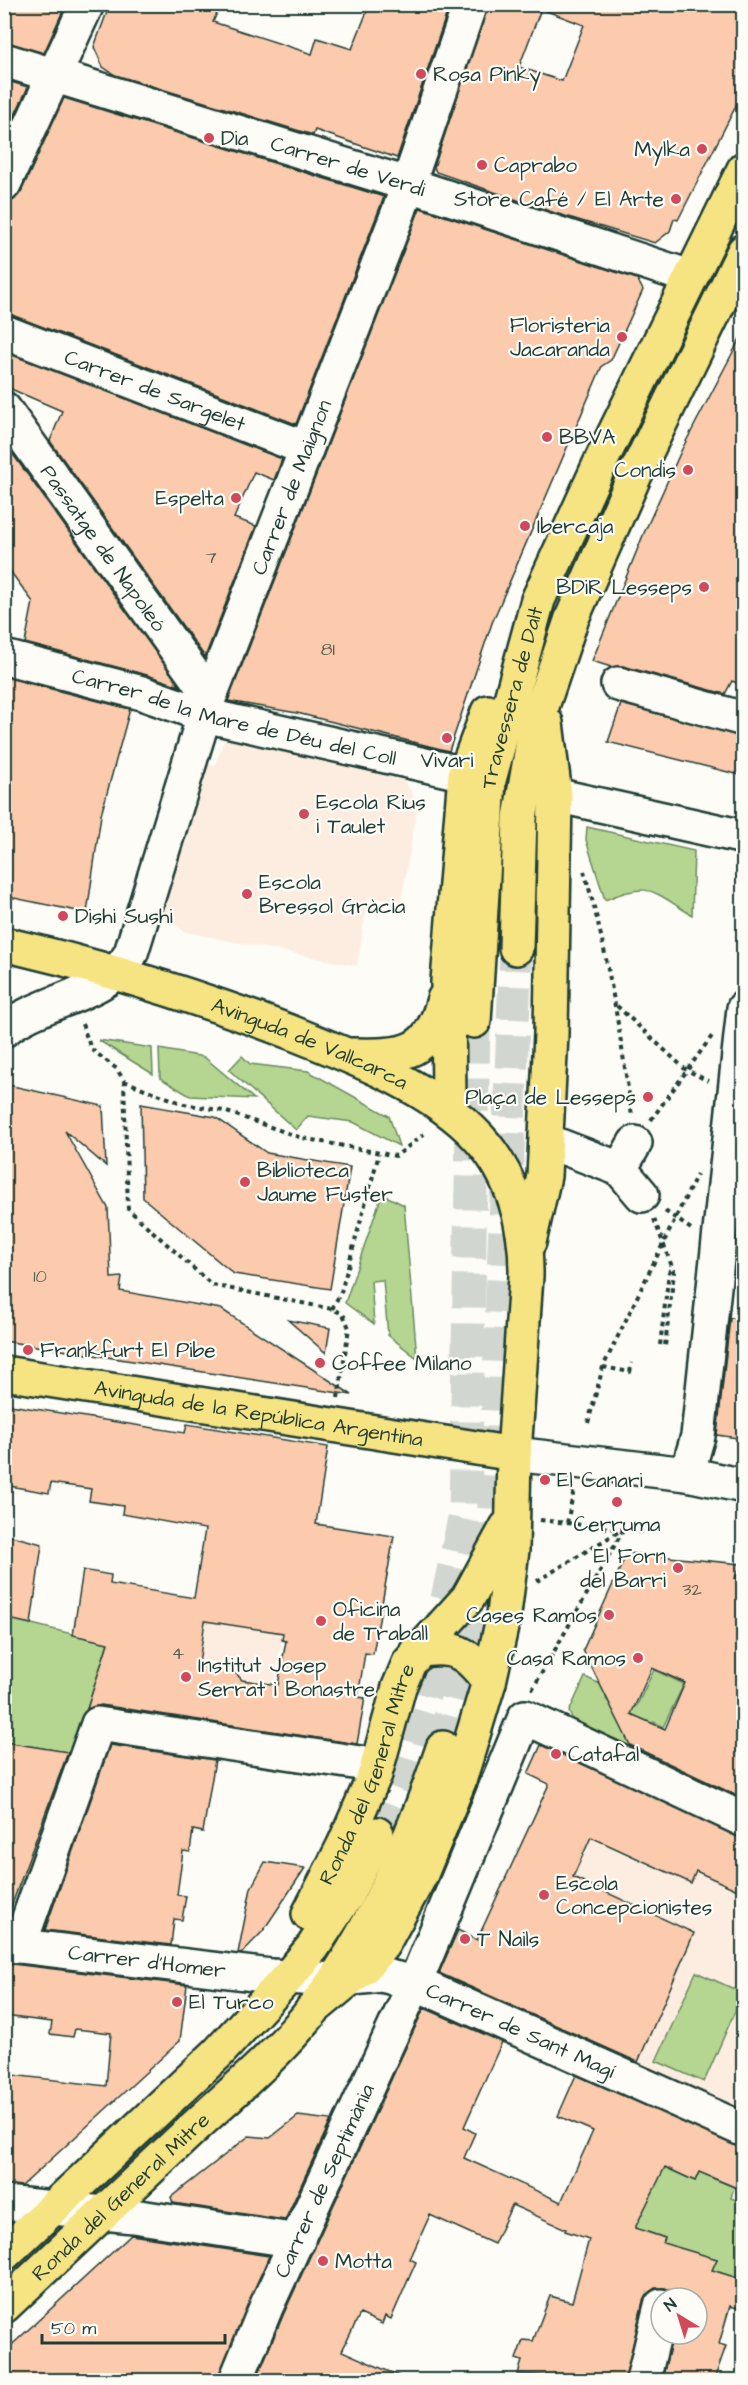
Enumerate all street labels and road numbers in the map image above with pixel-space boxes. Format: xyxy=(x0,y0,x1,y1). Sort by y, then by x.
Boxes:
street label: Carrer de Verdi xyxy=(267,129,429,204)
street label: Carrer de Sargelet xyxy=(60,343,250,439)
street label: Carrer de Maignon xyxy=(245,396,339,579)
street label: Passatge de Napoleó xyxy=(33,459,173,638)
street label: Travessera de Dalt xyxy=(475,603,551,789)
street label: Carrer de la Mare de Déu del Coll xyxy=(69,661,399,773)
street label: Avinguda de Vallcarca xyxy=(208,991,413,1097)
street label: Avinguda de la República Argentina xyxy=(92,1374,425,1454)
street label: Ronda del General Mitre xyxy=(312,1659,422,1890)
street label: Carrer d'Homer xyxy=(67,1938,228,1985)
street label: Carrer de Sant Magí xyxy=(421,1976,620,2086)
street label: Carrer de Septimània xyxy=(267,2079,382,2283)
street label: Ronda del General Mitre xyxy=(25,2106,216,2288)

